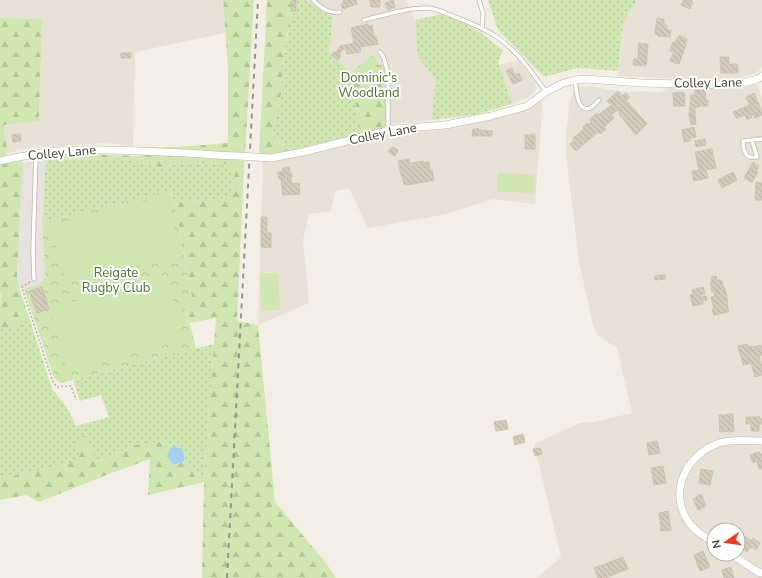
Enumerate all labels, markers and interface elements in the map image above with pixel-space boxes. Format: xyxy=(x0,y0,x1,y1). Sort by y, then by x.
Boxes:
park label: Dominic's Woodland xyxy=(338,69,400,102)
street label: Colley Lane xyxy=(674,73,742,93)
street label: Colley Lane xyxy=(348,119,418,149)
street label: Colley Lane xyxy=(27,141,97,165)
park label: Reigate Rugby Club xyxy=(82,264,150,297)
north arrow xyxy=(706,522,746,562)
text: N xyxy=(709,538,725,550)

